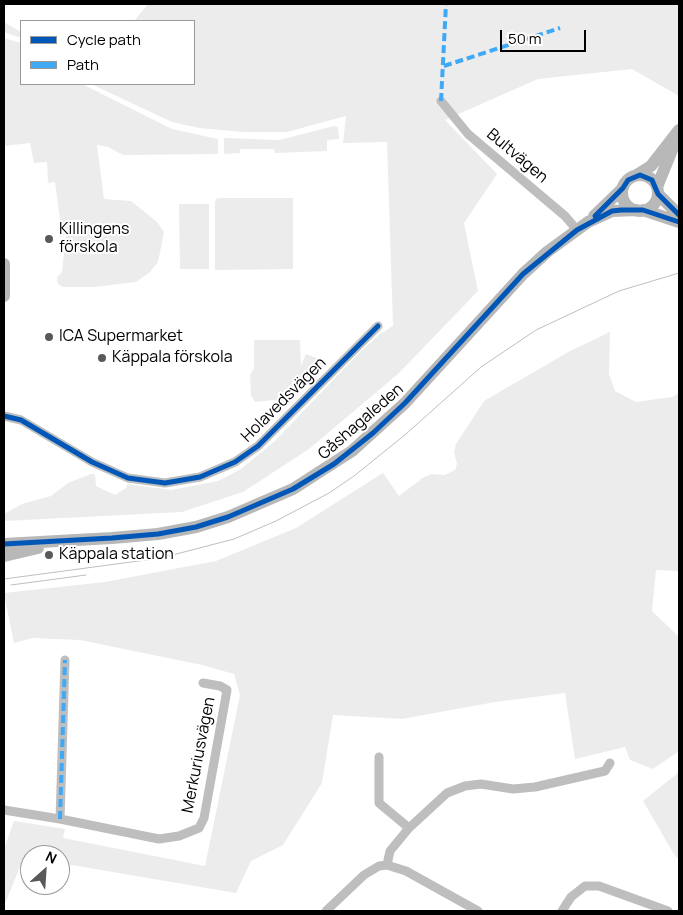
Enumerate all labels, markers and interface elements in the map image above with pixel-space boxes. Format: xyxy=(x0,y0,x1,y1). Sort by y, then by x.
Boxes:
legend xyxy=(20,20,195,85)
scale bar xyxy=(503,20,589,52)
text: 50 m xyxy=(508,28,542,49)
text: Cycle path xyxy=(67,29,141,50)
text: Path xyxy=(67,54,99,75)
street label: Bultvägen xyxy=(482,125,552,187)
place label: Killingens förskola xyxy=(59,220,129,258)
marker: Killingens förskola xyxy=(43,233,55,245)
place label: ICA Supermarket xyxy=(59,327,183,347)
marker: ICA Supermarket xyxy=(43,331,55,343)
place label: Käppala förskola xyxy=(112,348,233,368)
marker: Käppala förskola xyxy=(96,352,108,364)
street label: Holavedsvägen xyxy=(238,354,330,446)
street label: Gåshagaleden xyxy=(315,380,407,464)
place label: Käppala station xyxy=(59,545,174,565)
marker: Käppala station xyxy=(43,549,55,561)
street label: Merkuriusvägen xyxy=(178,695,220,815)
north arrow xyxy=(20,845,70,895)
text: N xyxy=(43,846,60,868)

